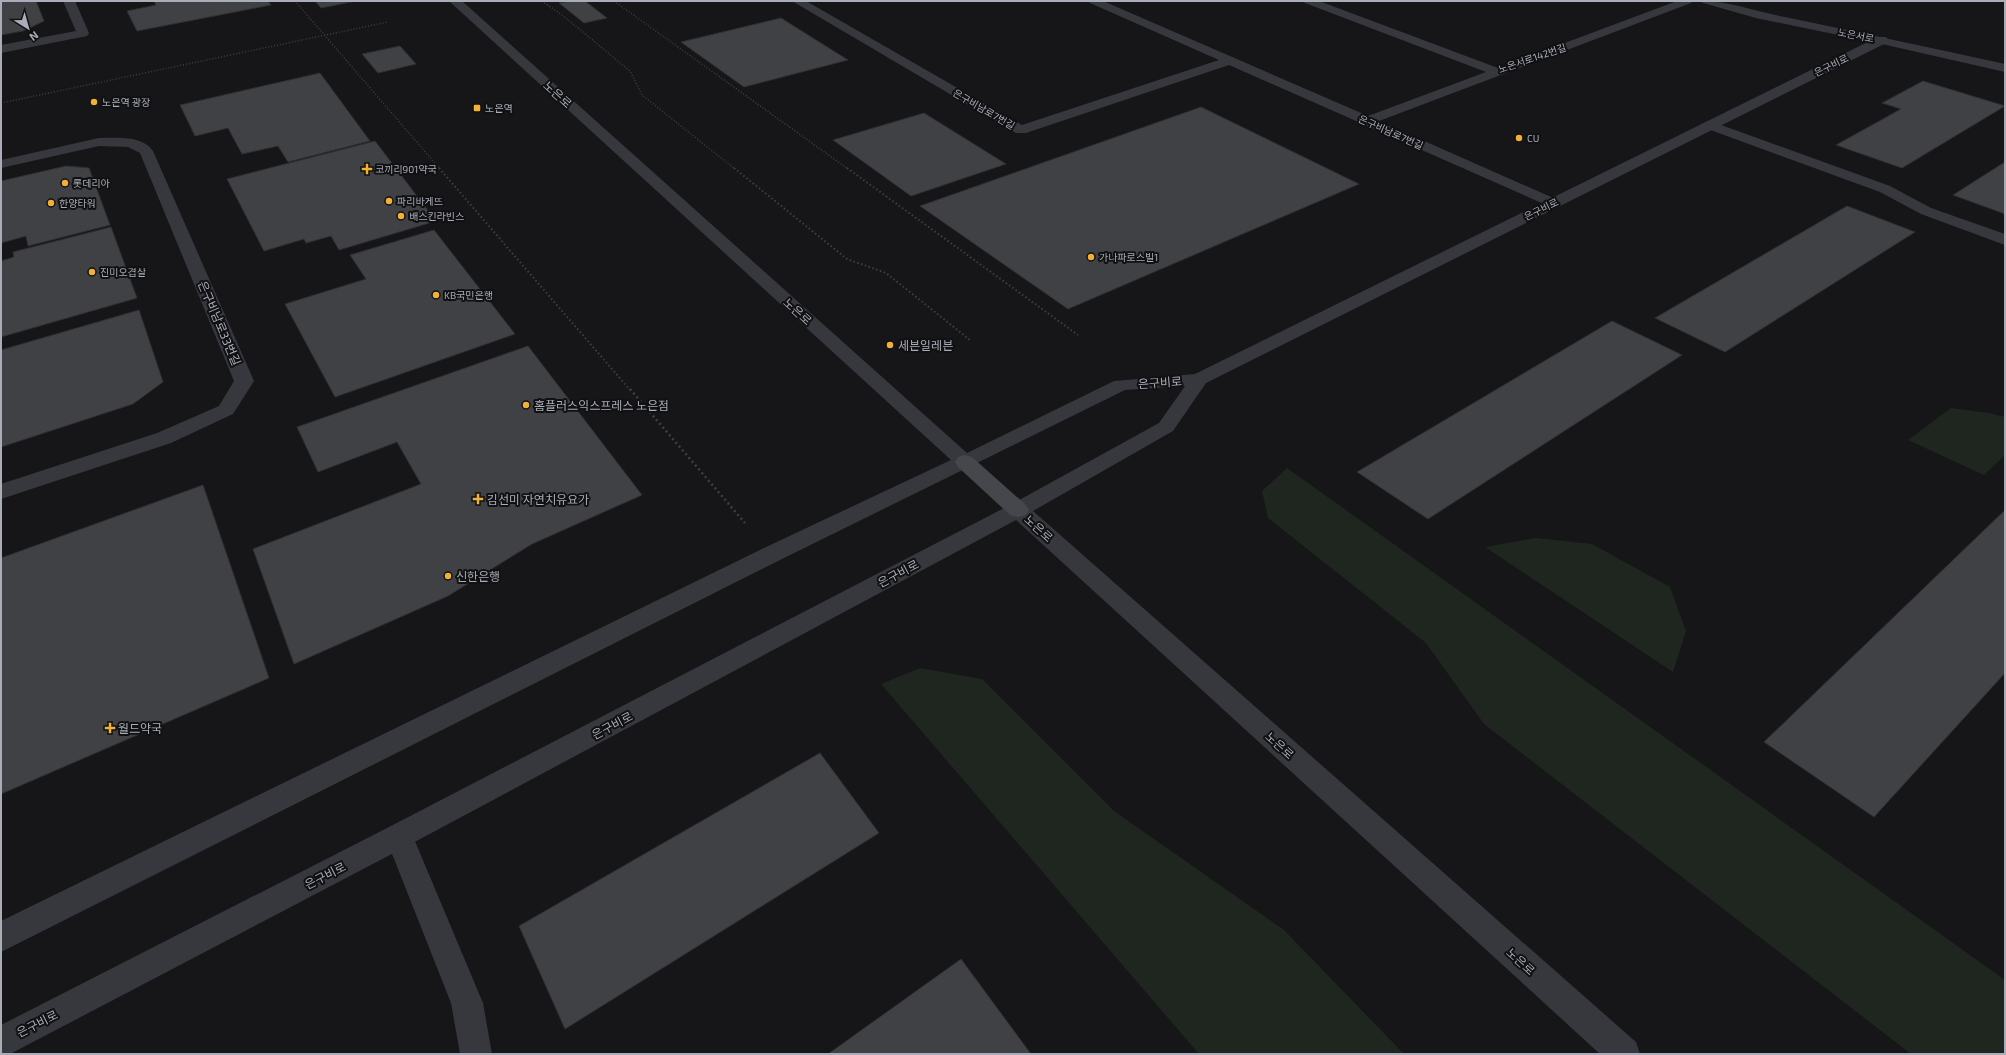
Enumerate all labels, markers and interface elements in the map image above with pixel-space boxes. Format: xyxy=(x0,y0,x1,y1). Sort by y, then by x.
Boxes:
north arrow xyxy=(8,8,48,48)
street label: 노은서로 xyxy=(1837,26,1875,44)
text: N xyxy=(27,29,41,44)
street label: 노은서로142번길 xyxy=(1497,41,1567,75)
street label: 은구비로 xyxy=(1812,52,1850,78)
street label: 노은로 xyxy=(541,78,575,110)
street label: 은구비남로7번길 xyxy=(951,86,1017,132)
place label: 노은역 광장 xyxy=(102,96,150,108)
marker: 노은역 광장 xyxy=(89,97,99,107)
place label: 노은역 xyxy=(485,102,513,114)
marker: 노은역 xyxy=(472,103,482,113)
street label: 은구비남로7번길 xyxy=(1357,112,1425,152)
place label: CU xyxy=(1527,132,1539,144)
marker: CU xyxy=(1514,133,1524,143)
place label: 코끼리901약국 xyxy=(375,163,437,175)
marker: 코끼리901약국 xyxy=(362,164,372,174)
place label: 롯데리아 xyxy=(73,177,111,189)
marker: 롯데리아 xyxy=(60,178,70,188)
place label: 파리바게뜨 xyxy=(397,195,443,207)
marker: 파리바게뜨 xyxy=(384,196,394,206)
street label: 은구비로 xyxy=(1522,196,1560,222)
place label: 한양타워 xyxy=(59,197,96,209)
marker: 한양타워 xyxy=(46,198,56,208)
place label: 배스킨라빈스 xyxy=(409,210,464,222)
marker: 배스킨라빈스 xyxy=(396,211,406,221)
place label: 가나파로스빌1 xyxy=(1099,251,1158,263)
marker: 가나파로스빌1 xyxy=(1086,252,1096,262)
place label: 진미오겹살 xyxy=(100,266,147,278)
marker: 진미오겹살 xyxy=(87,267,97,277)
street label: 은구비남로33번길 xyxy=(196,279,244,367)
place label: KB국민은행 xyxy=(444,289,493,301)
marker: KB국민은행 xyxy=(431,290,441,300)
street label: 노은로 xyxy=(781,295,815,327)
place label: 세븐일레븐 xyxy=(898,338,953,352)
marker: 세븐일레븐 xyxy=(885,340,895,350)
street label: 은구비로 xyxy=(1137,373,1183,391)
place label: 홈플러스익스프레스 노은점 xyxy=(534,398,669,412)
marker: 홈플러스익스프레스 노은점 xyxy=(521,400,531,410)
place label: 김선미 자연치유요가 xyxy=(487,492,589,506)
marker: 김선미 자연치유요가 xyxy=(472,493,484,505)
street label: 노은로 xyxy=(1022,512,1056,544)
street label: 은구비로 xyxy=(875,556,921,590)
place label: 신한은행 xyxy=(456,569,500,583)
marker: 신한은행 xyxy=(443,571,453,581)
street label: 은구비로 xyxy=(589,708,635,742)
place label: 월드약국 xyxy=(118,721,162,735)
marker: 월드약국 xyxy=(105,723,115,733)
street label: 노은로 xyxy=(1263,729,1297,761)
street label: 은구비로 xyxy=(302,859,348,891)
street label: 노은로 xyxy=(1504,945,1538,977)
street label: 은구비로 xyxy=(14,1007,60,1039)

